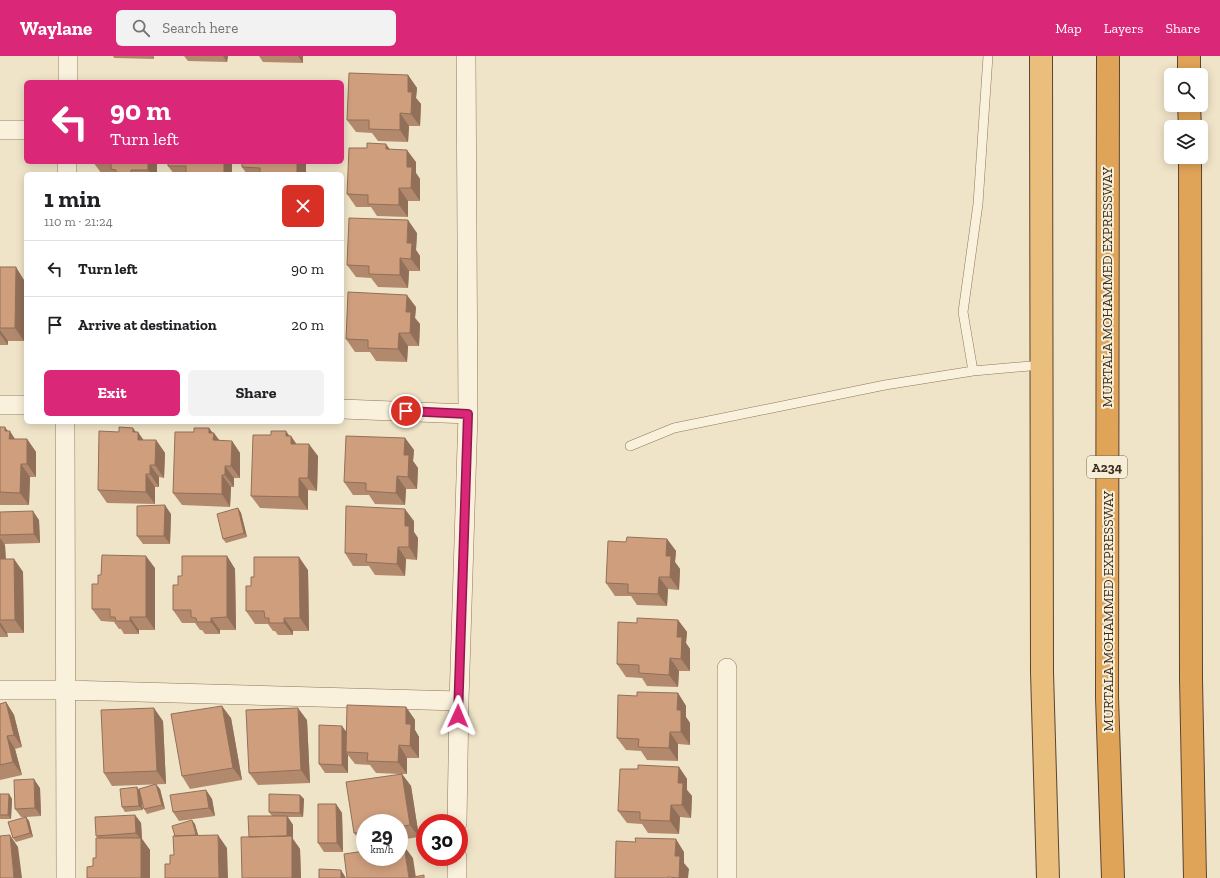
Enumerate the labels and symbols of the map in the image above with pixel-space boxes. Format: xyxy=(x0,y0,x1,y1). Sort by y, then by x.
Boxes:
street label: MURTALA MOHAMMED EXPRESSWAY xyxy=(1099,166,1116,407)
pin xyxy=(389,394,423,428)
road number: A234 xyxy=(1087,456,1127,478)
street label: MURTALA MOHAMMED EXPRESSWAY xyxy=(1100,490,1117,731)
position arrow xyxy=(437,695,479,737)
speed limit sign: 30 xyxy=(416,814,468,866)

